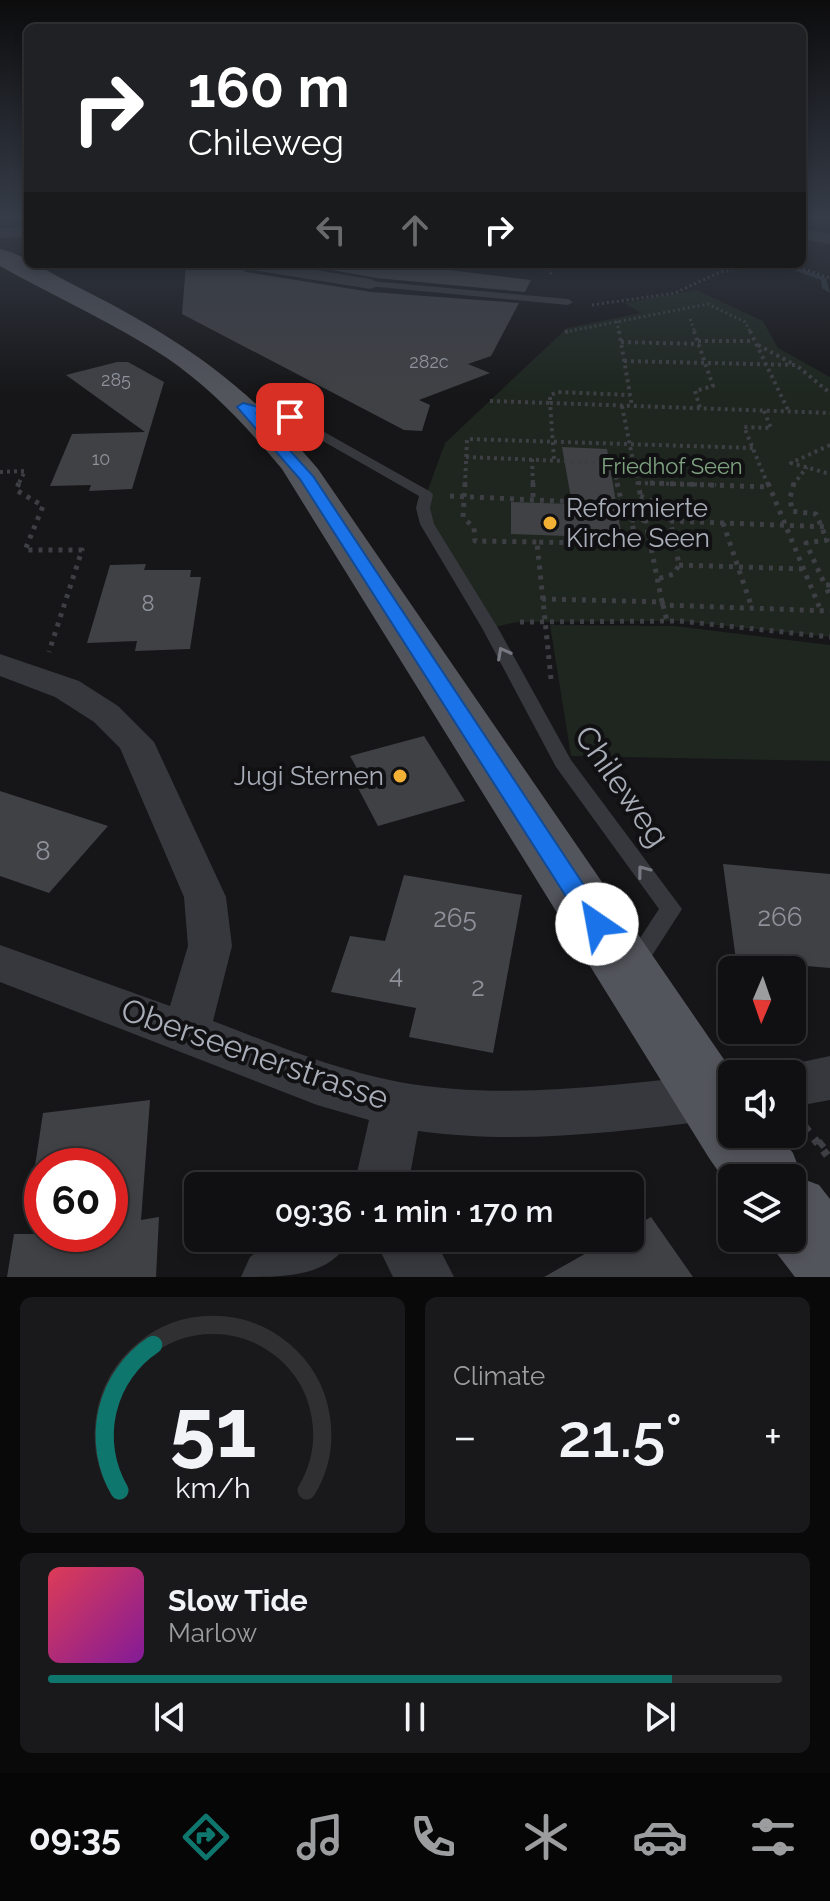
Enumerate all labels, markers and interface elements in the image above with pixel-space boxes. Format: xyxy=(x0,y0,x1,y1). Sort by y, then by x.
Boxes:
text: 160 m xyxy=(188,54,350,120)
icon: right xyxy=(56,56,160,160)
text: Chileweg xyxy=(188,121,344,163)
icon: left xyxy=(309,208,353,252)
icon: ahead xyxy=(393,208,437,252)
icon: right xyxy=(477,208,521,252)
house number: 282c xyxy=(409,351,449,372)
house number: 285 xyxy=(101,369,131,390)
pin xyxy=(256,383,324,451)
icon: arrive xyxy=(268,395,312,439)
house number: 10 xyxy=(92,448,110,469)
park label: Friedhof Seen xyxy=(601,453,743,479)
place label: Reformierte Kirche Seen xyxy=(566,493,710,553)
marker: Reformierte Kirche Seen xyxy=(541,514,559,532)
house number: 8 xyxy=(141,590,155,616)
one-way arrow xyxy=(497,646,512,661)
street label: Chileweg xyxy=(567,718,677,853)
place label: Jugi Sternen xyxy=(234,761,384,791)
marker: Jugi Sternen xyxy=(391,767,409,785)
house number: 8 xyxy=(35,836,51,866)
one-way arrow xyxy=(638,865,652,880)
position arrow xyxy=(555,882,639,966)
house number: 266 xyxy=(758,902,802,932)
house number: 265 xyxy=(433,903,477,933)
north arrow xyxy=(718,956,806,1044)
map controls xyxy=(718,956,806,1252)
house number: 4 xyxy=(389,959,403,989)
house number: 2 xyxy=(471,972,485,1002)
street label: Oberseenerstrasse xyxy=(117,990,394,1117)
button: sound xyxy=(718,1060,806,1148)
speed limit sign: 60 xyxy=(24,1148,128,1252)
button: layers xyxy=(718,1164,806,1252)
text: 09:36 · 1 min · 170 m xyxy=(275,1194,553,1229)
text: Climate xyxy=(453,1361,545,1391)
text: 51 xyxy=(169,1379,256,1476)
text: 21.5° xyxy=(558,1401,682,1471)
text: − xyxy=(453,1411,477,1462)
text: + xyxy=(764,1411,782,1462)
text: km/h xyxy=(175,1471,250,1505)
text: Slow Tide xyxy=(168,1583,308,1618)
text: Marlow xyxy=(168,1618,257,1648)
icon: previous xyxy=(148,1695,192,1739)
icon: pause xyxy=(393,1695,437,1739)
icon: next xyxy=(638,1695,682,1739)
icon: directions xyxy=(178,1809,234,1865)
icon: music xyxy=(292,1809,348,1865)
icon: phone xyxy=(405,1809,461,1865)
icon: climate xyxy=(518,1809,574,1865)
icon: car xyxy=(632,1809,688,1865)
icon: filters xyxy=(745,1809,801,1865)
text: 09:35 xyxy=(29,1816,121,1858)

